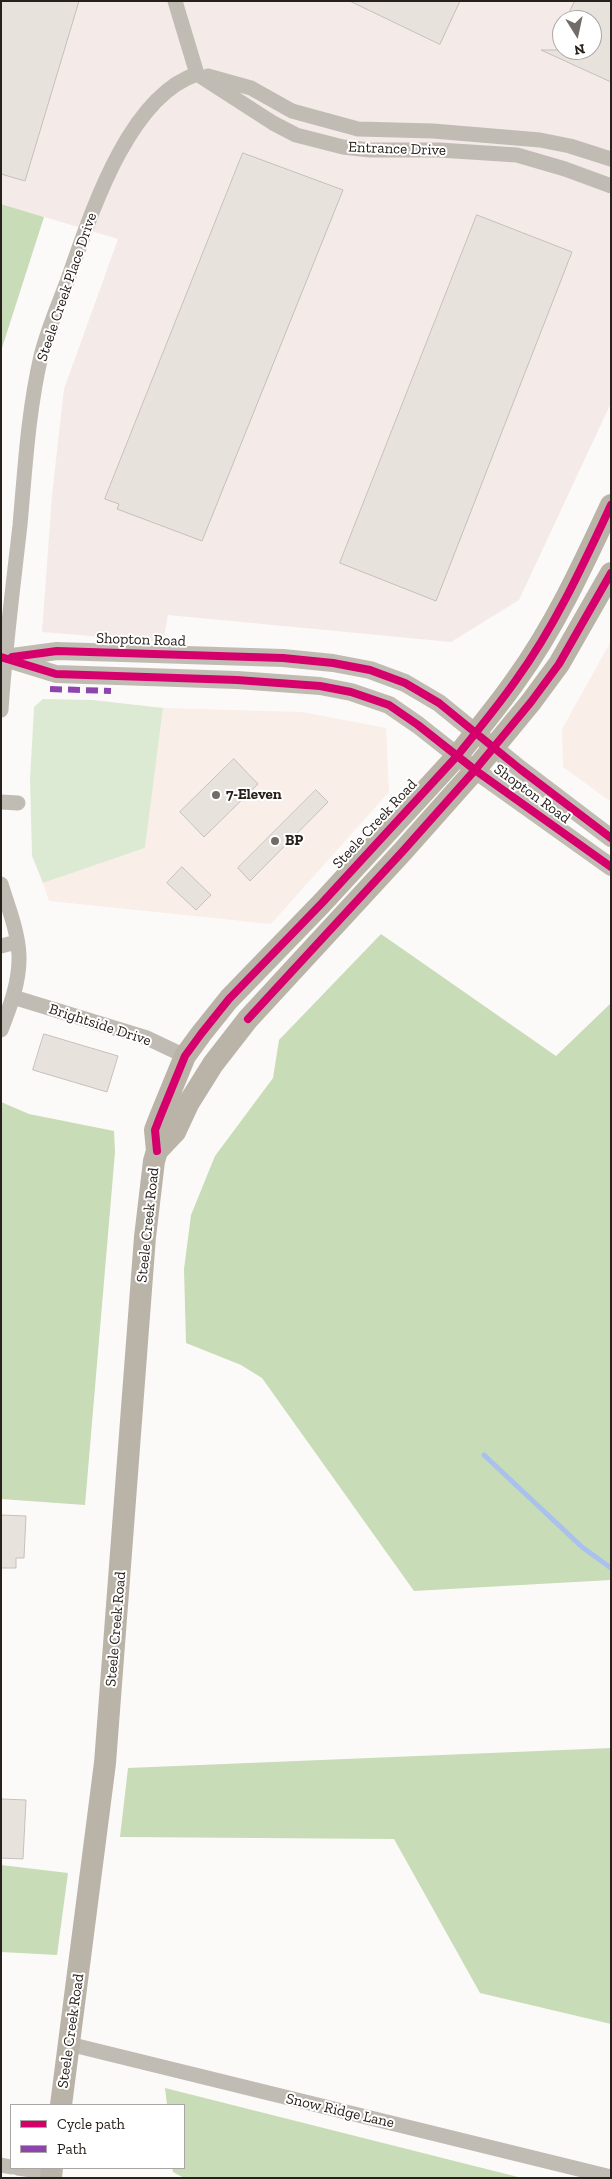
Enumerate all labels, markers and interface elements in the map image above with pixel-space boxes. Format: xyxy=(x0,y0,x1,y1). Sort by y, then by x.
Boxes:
north arrow xyxy=(552,10,602,60)
text: N xyxy=(573,40,586,59)
street label: Entrance Drive xyxy=(348,138,446,160)
street label: Steele Creek Place Drive xyxy=(33,210,101,364)
street label: Shopton Road xyxy=(96,629,186,651)
street label: Shopton Road xyxy=(490,760,574,828)
street label: Steele Creek Road xyxy=(329,776,421,872)
place label: 7-Eleven xyxy=(226,786,282,804)
marker: 7-Eleven xyxy=(210,789,222,801)
place label: BP xyxy=(285,832,303,850)
marker: BP xyxy=(269,835,281,847)
street label: Brightside Drive xyxy=(47,1000,153,1050)
street label: Steele Creek Road xyxy=(133,1167,163,1283)
street label: Steele Creek Road xyxy=(102,1571,130,1687)
street label: Steele Creek Road xyxy=(54,1972,88,2090)
street label: Snow Ridge Lane xyxy=(284,2090,396,2132)
legend xyxy=(10,2104,185,2169)
text: Cycle path xyxy=(57,2115,125,2133)
text: Path xyxy=(57,2140,87,2158)

